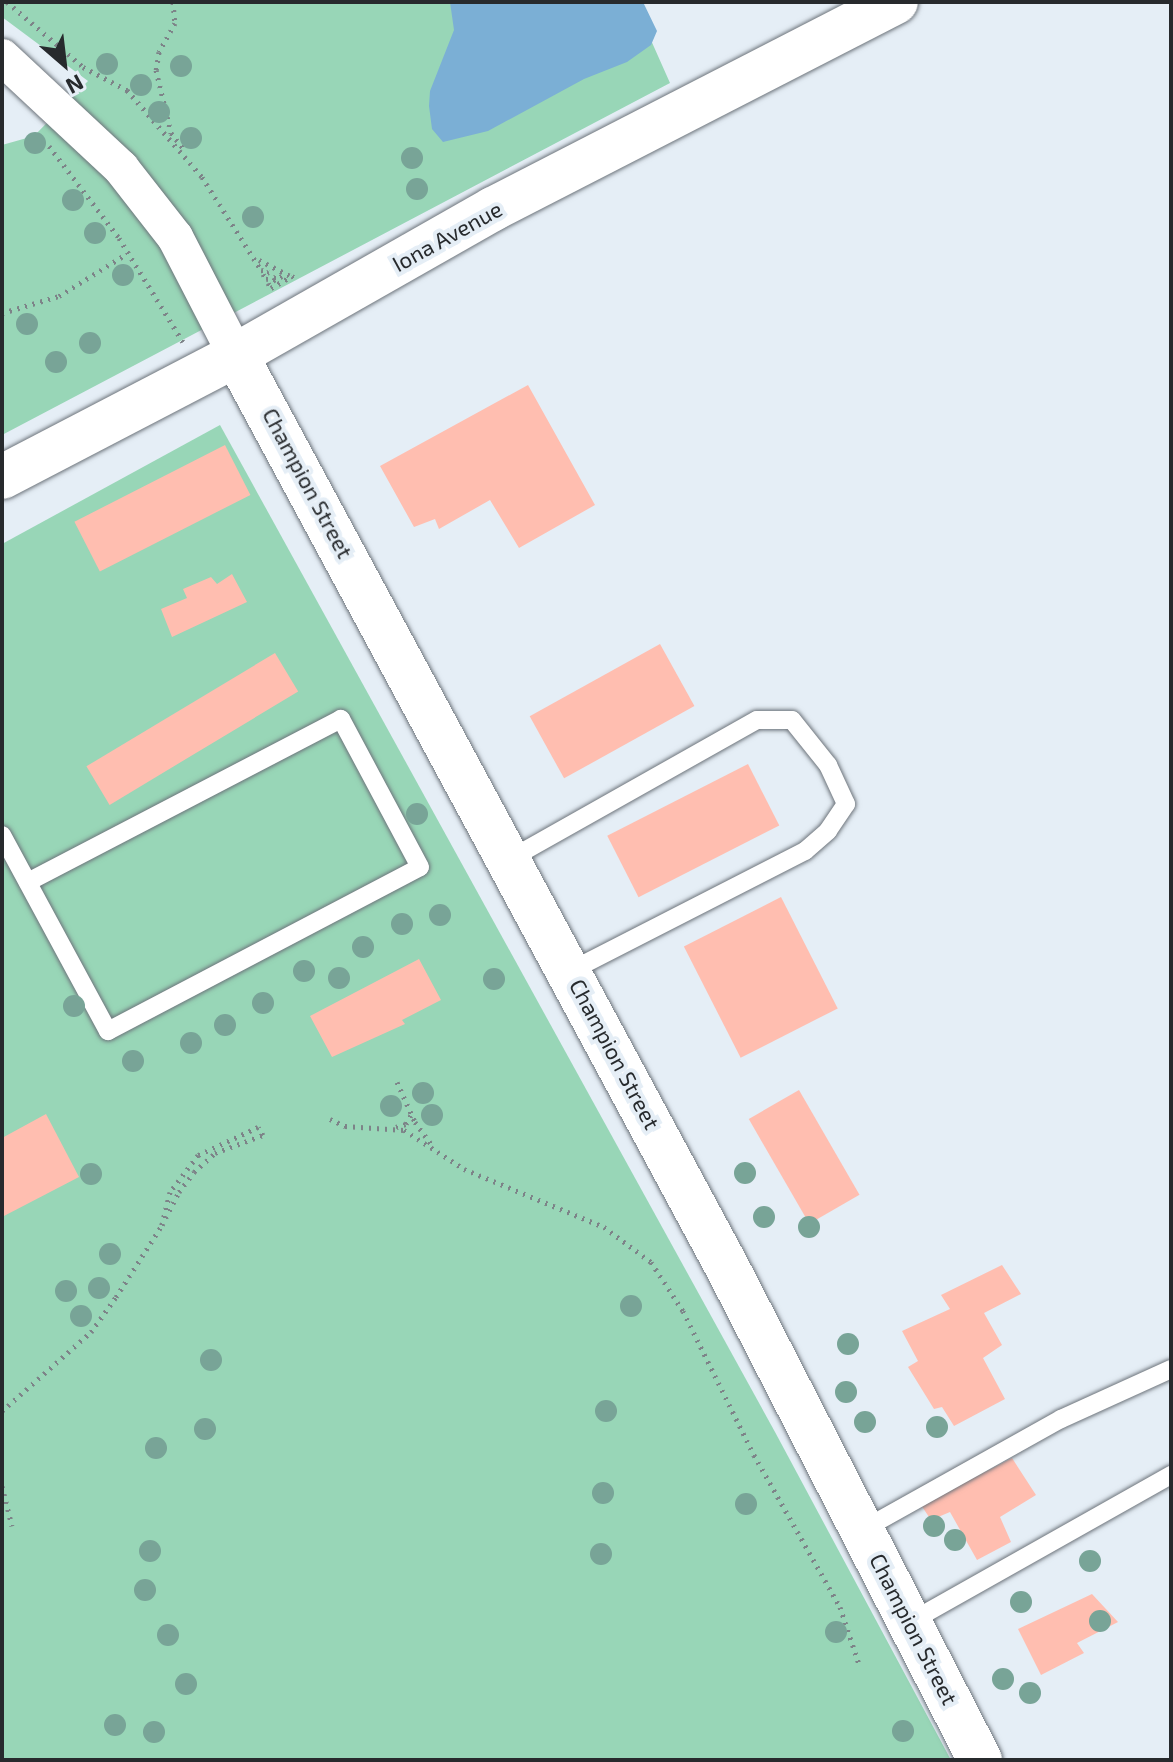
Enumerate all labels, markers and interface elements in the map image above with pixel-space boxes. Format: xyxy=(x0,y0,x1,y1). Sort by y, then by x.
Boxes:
north arrow xyxy=(24,24,104,104)
text: N xyxy=(62,70,88,100)
street label: Iona Avenue xyxy=(387,195,507,277)
street label: Champion Street xyxy=(257,403,359,563)
street label: Champion Street xyxy=(564,974,666,1134)
street label: Champion Street xyxy=(865,1549,963,1709)

